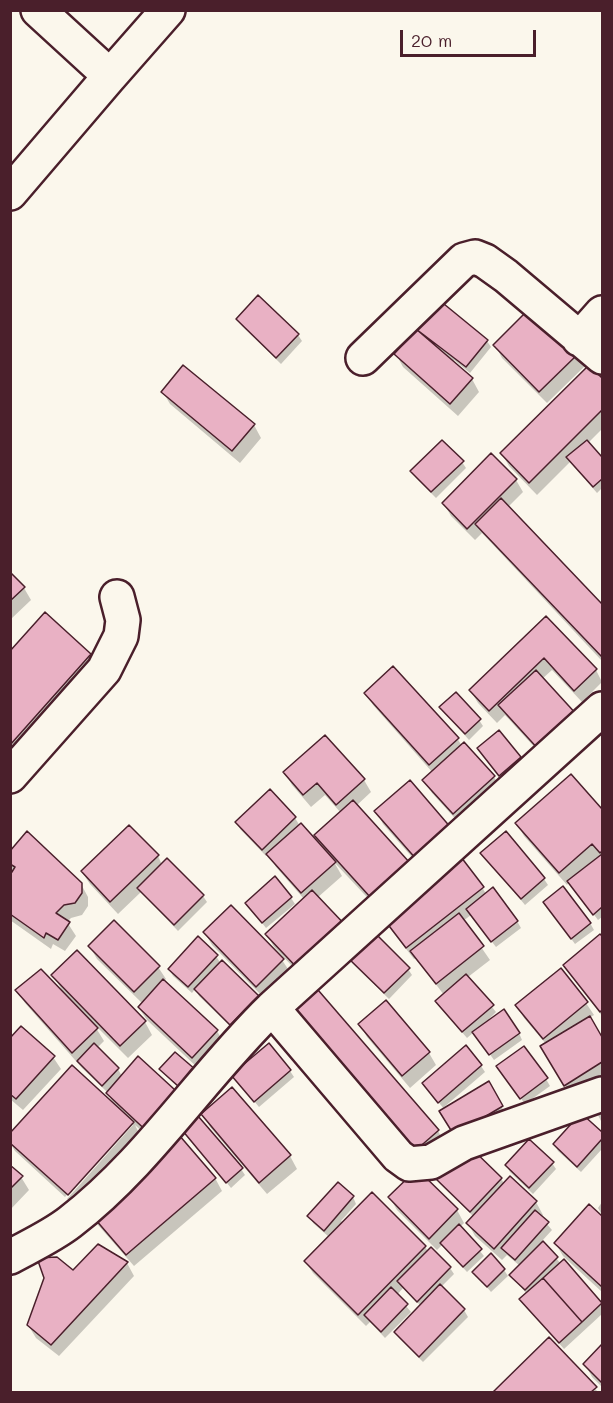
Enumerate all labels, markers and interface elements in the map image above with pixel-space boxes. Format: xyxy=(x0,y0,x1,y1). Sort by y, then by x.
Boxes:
scale bar xyxy=(403,18,540,56)
text: 20 m xyxy=(411,28,452,52)

